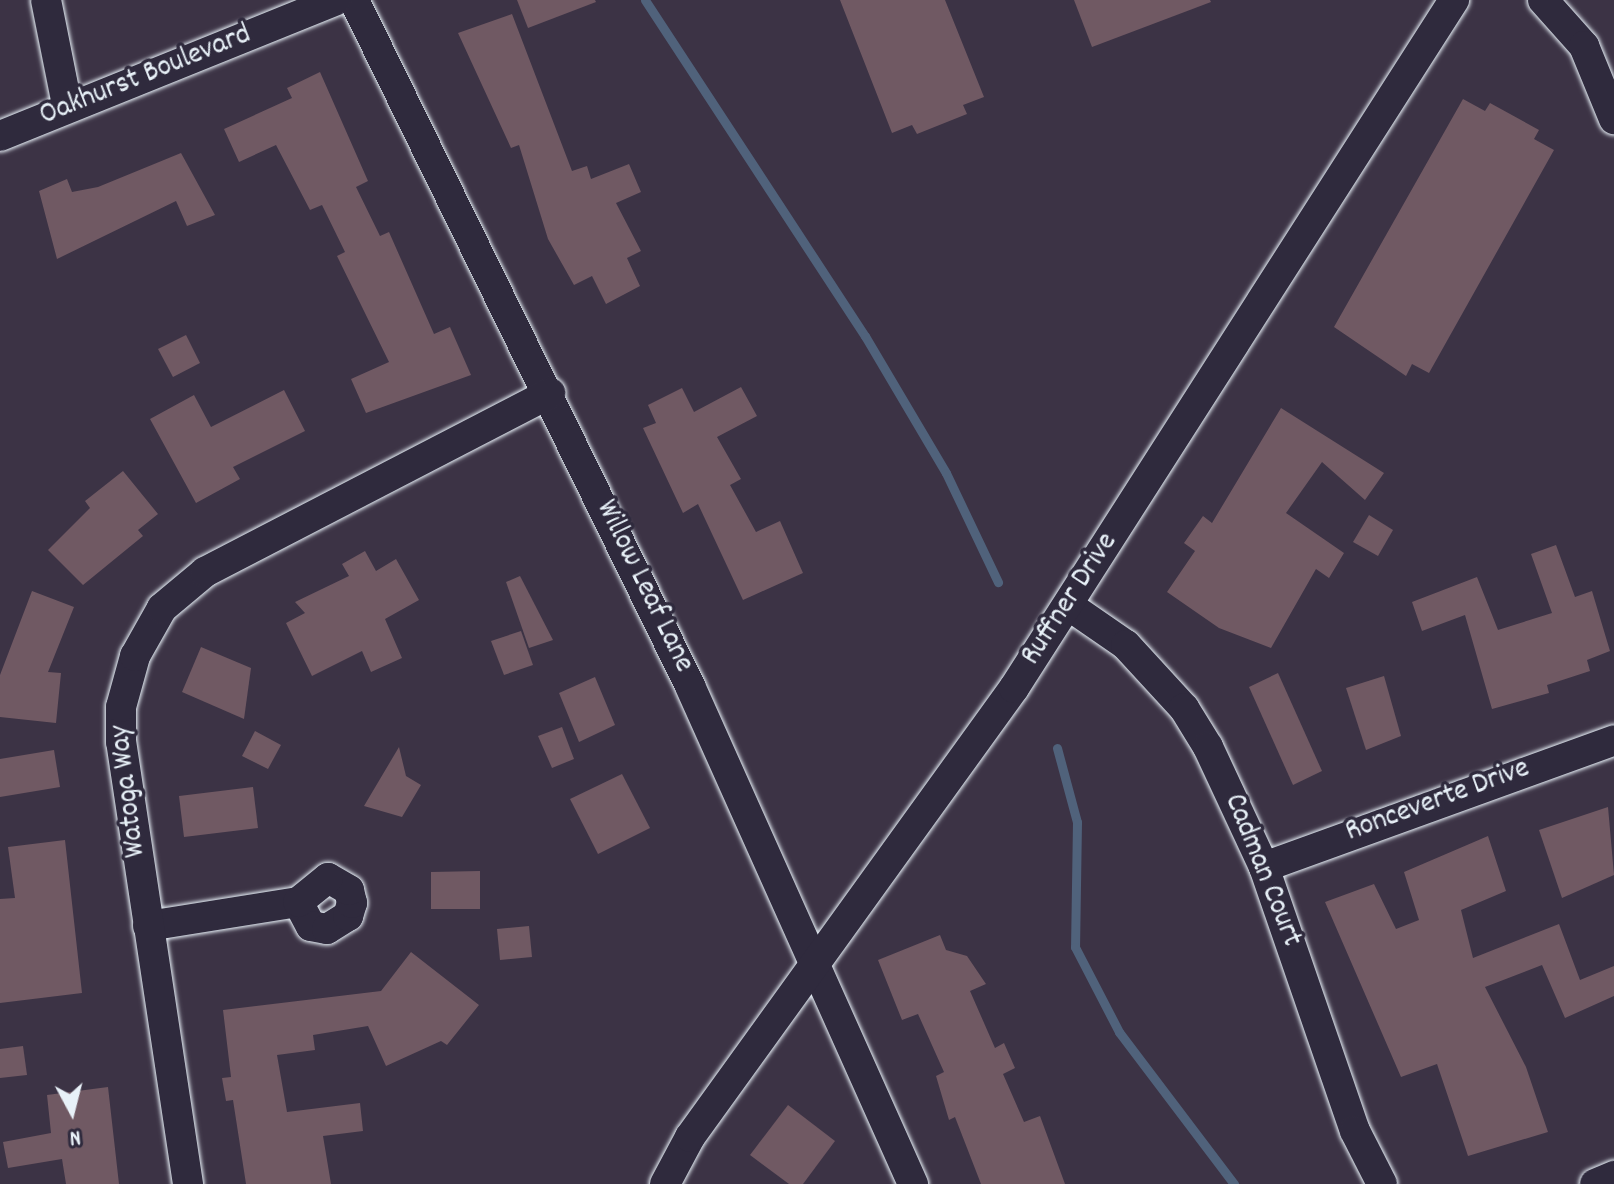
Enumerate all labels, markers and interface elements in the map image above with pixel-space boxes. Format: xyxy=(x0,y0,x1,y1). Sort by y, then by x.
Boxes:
street label: Oakhurst Boulevard xyxy=(35,18,257,136)
street label: Willow Leaf Lane xyxy=(586,495,700,679)
street label: Ruffner Drive xyxy=(1015,527,1127,673)
street label: Watoga Way xyxy=(104,723,156,859)
street label: Ronceverte Drive xyxy=(1341,752,1535,852)
street label: Cadman Court xyxy=(1214,789,1308,953)
north arrow xyxy=(32,1072,112,1152)
text: N xyxy=(68,1120,82,1152)

